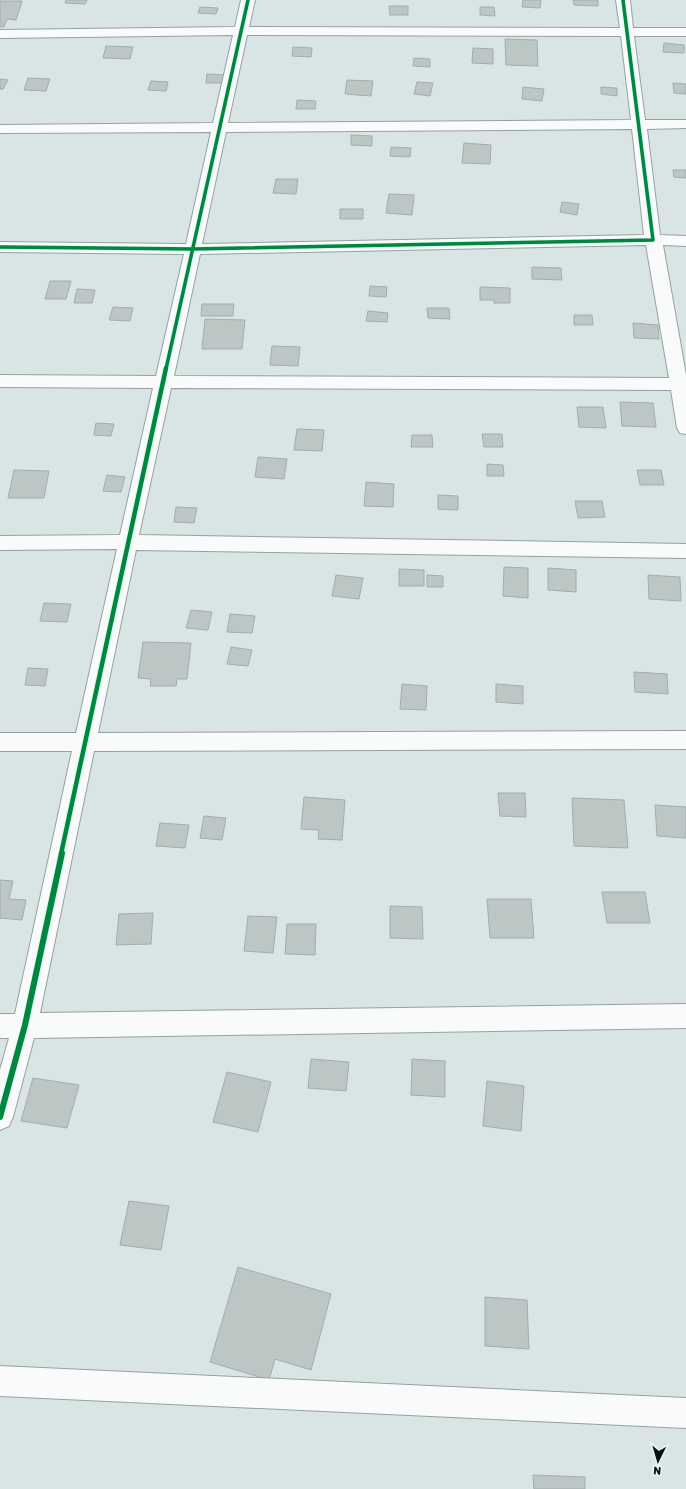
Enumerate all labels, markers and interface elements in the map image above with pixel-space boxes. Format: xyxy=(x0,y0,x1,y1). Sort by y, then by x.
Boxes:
north arrow xyxy=(638,1441,678,1481)
text: N xyxy=(653,1464,662,1477)

